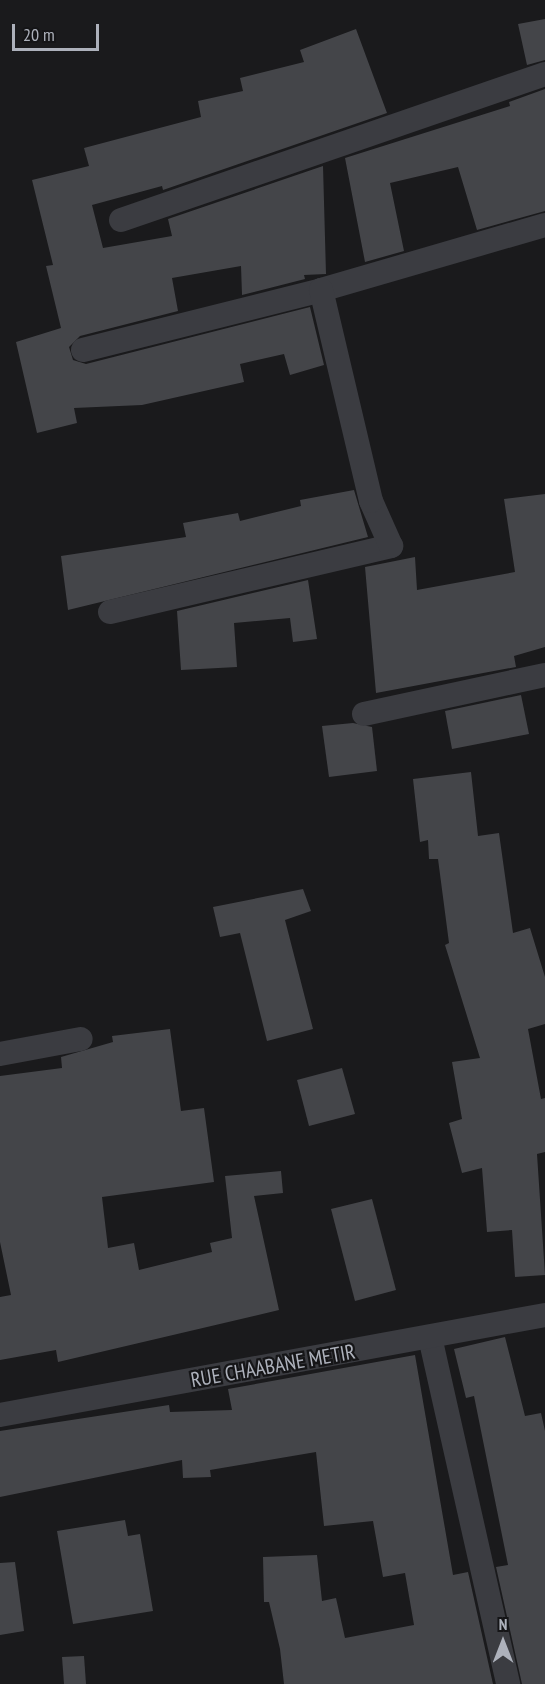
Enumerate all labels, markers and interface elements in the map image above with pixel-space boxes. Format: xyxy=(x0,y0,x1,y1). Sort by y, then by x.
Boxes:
scale bar xyxy=(15,12,102,50)
text: 20 m xyxy=(23,23,55,46)
street label: RUE CHAABANE METIR xyxy=(189,1339,357,1393)
north arrow xyxy=(473,1612,533,1672)
text: N xyxy=(499,1614,507,1634)

